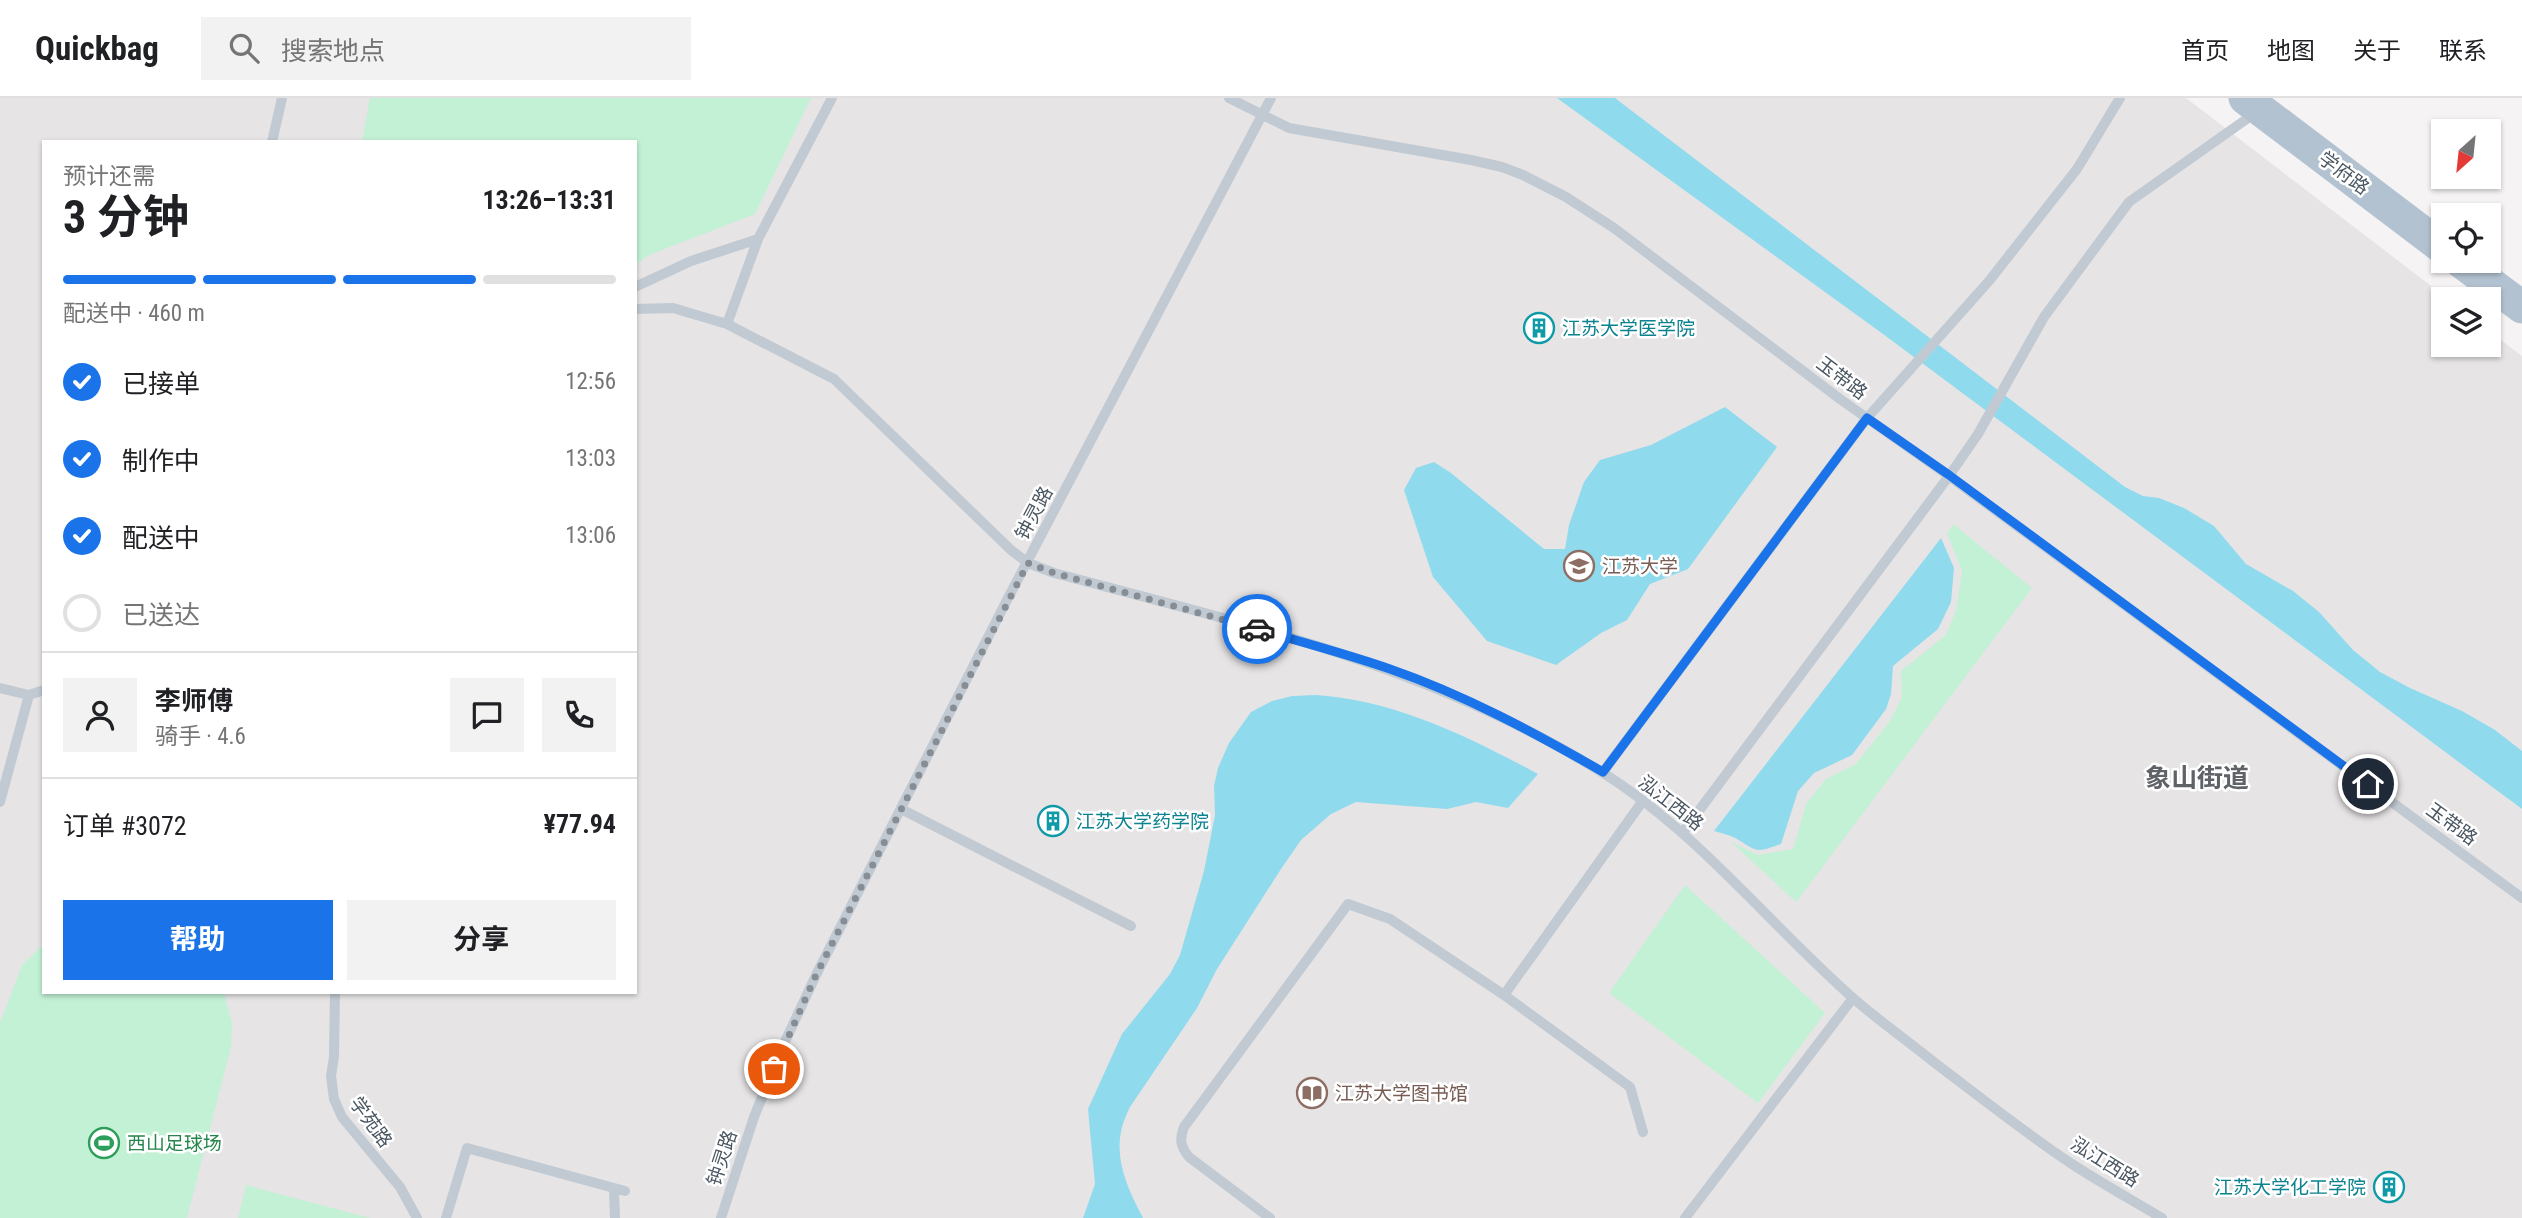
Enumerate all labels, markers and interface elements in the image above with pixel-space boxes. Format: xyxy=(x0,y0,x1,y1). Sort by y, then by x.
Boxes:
search box xyxy=(201,17,691,80)
text: Quickbag xyxy=(35,29,159,68)
icon: search xyxy=(225,29,263,67)
text: 搜索地点 xyxy=(281,36,385,66)
text: 首页 xyxy=(2181,37,2229,65)
text: 地图 xyxy=(2267,37,2315,65)
text: 关于 xyxy=(2353,37,2401,65)
text: 联系 xyxy=(2439,37,2487,65)
north arrow xyxy=(2431,119,2501,189)
map controls xyxy=(2431,119,2501,357)
street label: 学府路 xyxy=(2314,147,2374,199)
text: 预计还需 xyxy=(63,163,155,190)
text: 13:26–13:31 xyxy=(482,185,616,215)
text: 3 分钟 xyxy=(63,190,189,244)
button: locate xyxy=(2431,203,2501,273)
button: layers xyxy=(2431,287,2501,357)
text: 配送中 · 460 m xyxy=(63,300,205,327)
building icon: 江苏大学医学院 xyxy=(1522,311,1556,345)
place label: 江苏大学医学院 xyxy=(1562,317,1695,340)
street label: 玉带路 xyxy=(1812,352,1872,404)
icon: check xyxy=(63,363,101,401)
text: 12:56 xyxy=(565,368,616,395)
text: 已接单 xyxy=(122,369,200,399)
icon: check xyxy=(63,440,101,478)
text: 13:03 xyxy=(565,445,616,472)
text: 制作中 xyxy=(122,446,200,476)
street label: 钟灵路 xyxy=(1010,482,1058,544)
icon: check xyxy=(63,517,101,555)
text: 13:06 xyxy=(565,522,616,549)
text: 配送中 xyxy=(122,523,200,553)
school or university icon: 江苏大学 xyxy=(1562,549,1596,583)
place label: 江苏大学 xyxy=(1602,555,1678,578)
courier xyxy=(1222,594,1292,664)
text: 已送达 xyxy=(122,600,200,630)
icon: car xyxy=(1238,610,1276,648)
button: person xyxy=(63,678,137,752)
button: chat xyxy=(450,678,524,752)
button: phone xyxy=(542,678,616,752)
text: 李师傅 xyxy=(155,686,233,716)
text: 骑手 · 4.6 xyxy=(155,723,246,750)
pin xyxy=(2338,754,2398,814)
district label: 象山街道 xyxy=(2145,763,2249,793)
icon: home xyxy=(2349,765,2387,803)
street label: 泓江西路 xyxy=(1634,771,1708,835)
street label: 玉带路 xyxy=(2422,798,2482,850)
building icon: 江苏大学药学院 xyxy=(1036,804,1070,838)
text: ¥77.94 xyxy=(544,809,616,839)
place label: 江苏大学药学院 xyxy=(1076,810,1209,833)
text: 订单 #3072 xyxy=(63,811,187,841)
button: 帮助 xyxy=(63,900,333,980)
button: 分享 xyxy=(347,900,616,980)
pin xyxy=(744,1039,804,1099)
icon: bag xyxy=(755,1050,793,1088)
library icon: 江苏大学图书馆 xyxy=(1295,1076,1329,1110)
place label: 江苏大学图书馆 xyxy=(1335,1082,1468,1105)
street label: 学苑路 xyxy=(345,1092,397,1152)
sports icon: 西山足球场 xyxy=(87,1126,121,1160)
street label: 钟灵路 xyxy=(702,1127,742,1189)
place label: 西山足球场 xyxy=(127,1132,222,1155)
street label: 泓江西路 xyxy=(2067,1132,2143,1192)
building icon: 江苏大学化工学院 xyxy=(2372,1170,2406,1204)
place label: 江苏大学化工学院 xyxy=(2214,1176,2366,1199)

